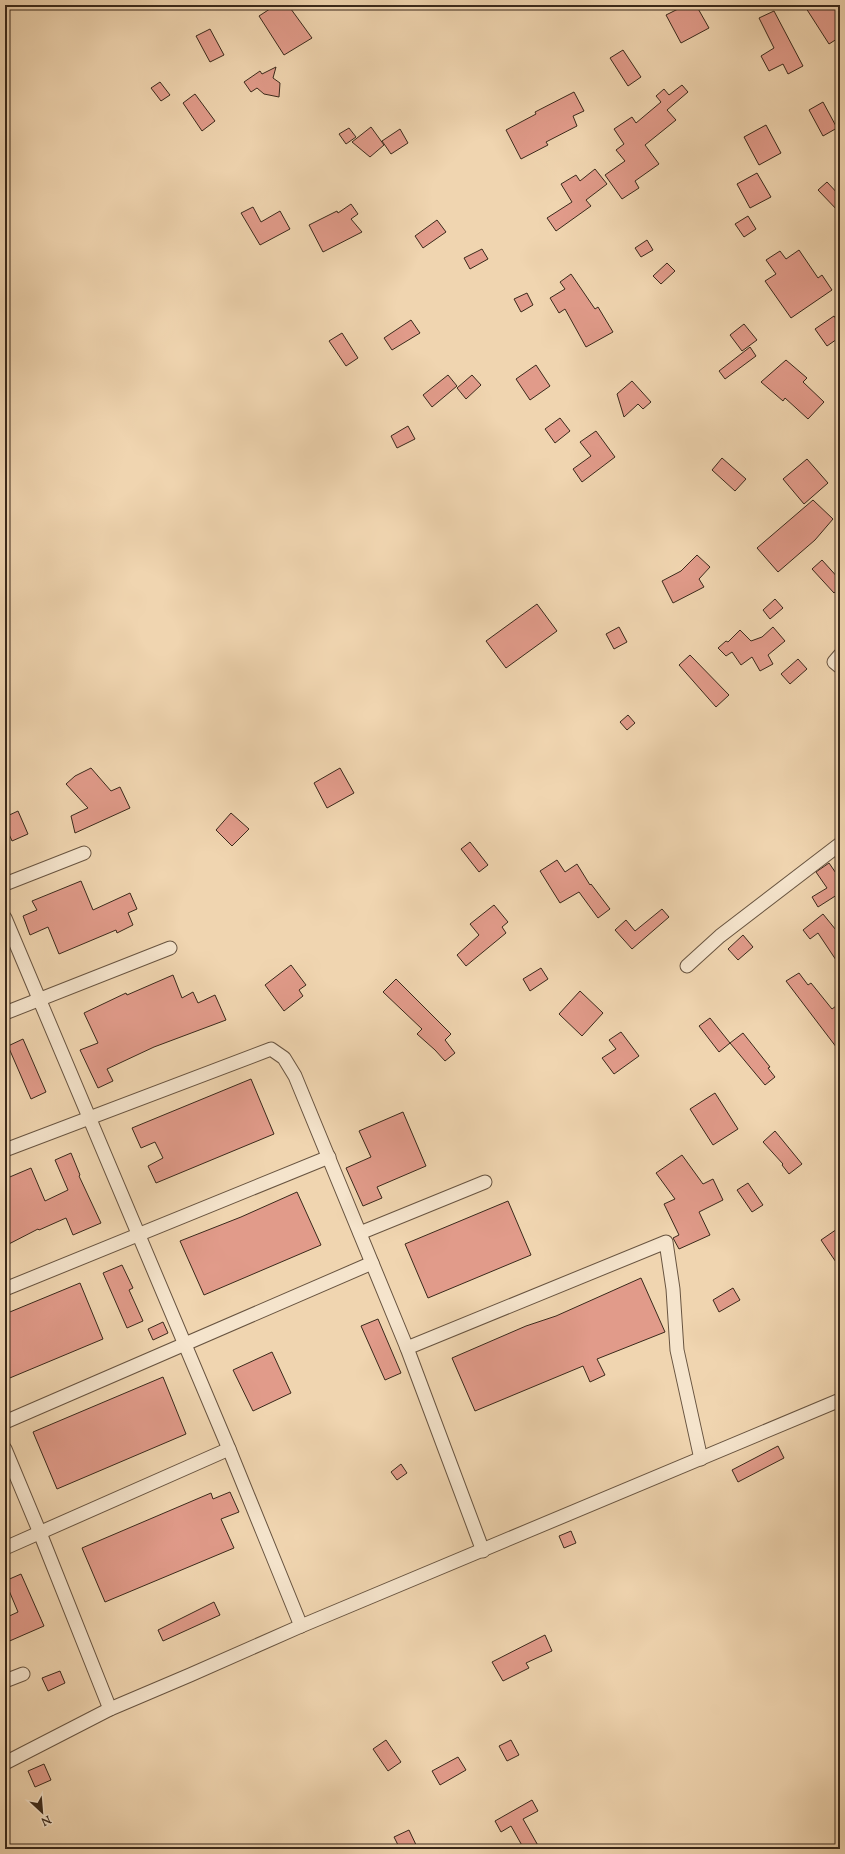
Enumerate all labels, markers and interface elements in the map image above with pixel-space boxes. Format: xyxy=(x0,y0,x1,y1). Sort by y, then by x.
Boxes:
north arrow xyxy=(22,1792,62,1832)
text: N xyxy=(38,1811,54,1829)

